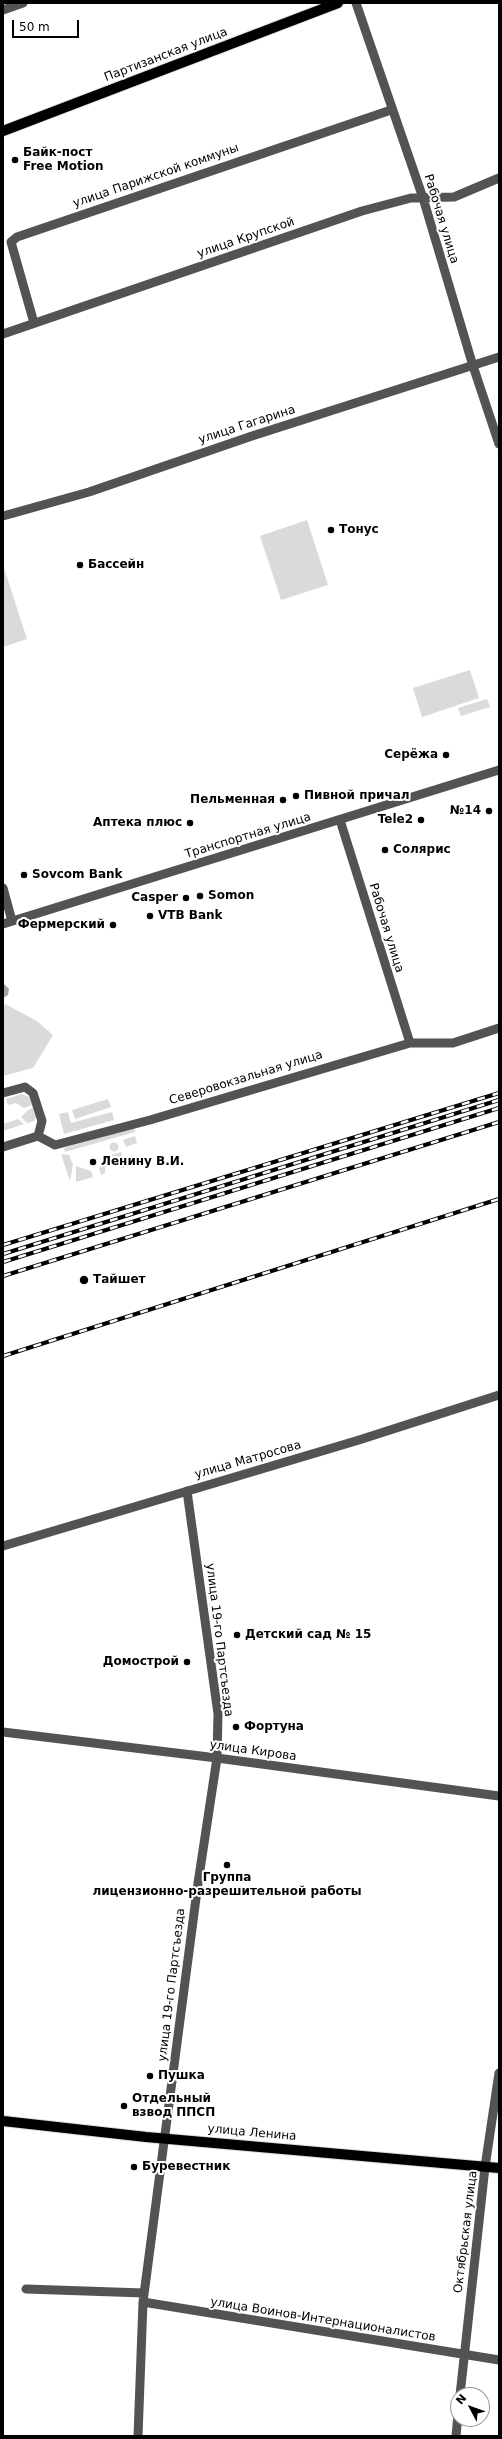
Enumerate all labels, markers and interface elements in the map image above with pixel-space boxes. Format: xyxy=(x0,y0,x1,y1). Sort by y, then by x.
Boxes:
scale bar xyxy=(14,12,81,38)
text: 50 m xyxy=(19,20,50,34)
street label: Партизанская улица xyxy=(102,25,230,85)
street label: улица Парижской коммуны xyxy=(71,141,241,211)
place label: Байк-пост Free Motion xyxy=(23,146,104,174)
marker: Байк-пост Free Motion xyxy=(10,155,20,165)
street label: Рабочая улица xyxy=(421,172,461,266)
street label: улица Крупской xyxy=(195,215,297,261)
street label: улица Гагарина xyxy=(197,403,297,447)
place label: Тонус xyxy=(339,523,379,537)
marker: Тонус xyxy=(326,525,336,535)
place label: Бассейн xyxy=(88,558,144,572)
marker: Бассейн xyxy=(75,560,85,570)
place label: Серёжа xyxy=(384,748,438,762)
marker: Серёжа xyxy=(441,750,451,760)
place label: Пивной причал xyxy=(304,789,410,803)
marker: Пивной причал xyxy=(291,791,301,801)
place label: Пельменная xyxy=(190,793,275,807)
marker: Пельменная xyxy=(278,795,288,805)
place label: №14 xyxy=(450,804,481,818)
marker: №14 xyxy=(484,806,494,816)
street label: Транспортная улица xyxy=(183,810,313,862)
place label: Tele2 xyxy=(378,813,413,827)
marker: Tele2 xyxy=(416,815,426,825)
place label: Аптека плюс xyxy=(93,816,182,830)
marker: Аптека плюс xyxy=(185,818,195,828)
place label: Солярис xyxy=(393,843,451,857)
marker: Солярис xyxy=(380,845,390,855)
place label: Sovcom Bank xyxy=(32,868,123,882)
marker: Sovcom Bank xyxy=(19,870,29,880)
street label: Рабочая улица xyxy=(366,881,406,975)
place label: Somon xyxy=(208,889,254,903)
place label: Casper xyxy=(131,891,178,905)
marker: Somon xyxy=(195,891,205,901)
marker: Casper xyxy=(181,893,191,903)
place label: VTB Bank xyxy=(158,909,223,923)
marker: VTB Bank xyxy=(145,911,155,921)
place label: Фермерский xyxy=(18,918,105,932)
marker: Фермерский xyxy=(108,920,118,930)
street label: Северовокзальная улица xyxy=(168,1048,324,1108)
place label: Ленину В.И. xyxy=(101,1155,184,1169)
marker: Ленину В.И. xyxy=(88,1157,98,1167)
place label: Тайшет xyxy=(93,1273,146,1287)
marker: Тайшет xyxy=(78,1274,90,1286)
street label: улица Матросова xyxy=(193,1438,303,1482)
street label: улица 19-го Партсъезда xyxy=(202,1562,236,1718)
place label: Детский сад № 15 xyxy=(245,1628,371,1642)
marker: Детский сад № 15 xyxy=(232,1630,242,1640)
place label: Домострой xyxy=(103,1655,179,1669)
marker: Домострой xyxy=(182,1657,192,1667)
place label: Фортуна xyxy=(244,1720,304,1734)
marker: Фортуна xyxy=(231,1722,241,1732)
street label: улица Кирова xyxy=(209,1738,297,1764)
marker: Группа лицензионно-разрешительной работы xyxy=(222,1860,232,1870)
place label: Группа лицензионно-разрешительной работы xyxy=(92,1871,362,1899)
street label: улица 19-го Партсъезда xyxy=(155,1907,189,2063)
place label: Пушка xyxy=(158,2069,205,2083)
marker: Пушка xyxy=(145,2071,155,2081)
place label: Отдельный взвод ППСП xyxy=(132,2092,215,2120)
marker: Отдельный взвод ППСП xyxy=(119,2101,129,2111)
street label: улица Ленина xyxy=(207,2122,297,2144)
place label: Буревестник xyxy=(142,2160,230,2174)
marker: Буревестник xyxy=(129,2162,139,2172)
street label: Октябрьская улица xyxy=(451,2170,481,2294)
street label: улица Воинов-Интернационалистов xyxy=(209,2295,437,2345)
north arrow xyxy=(450,2387,490,2427)
text: N xyxy=(453,2392,469,2407)

